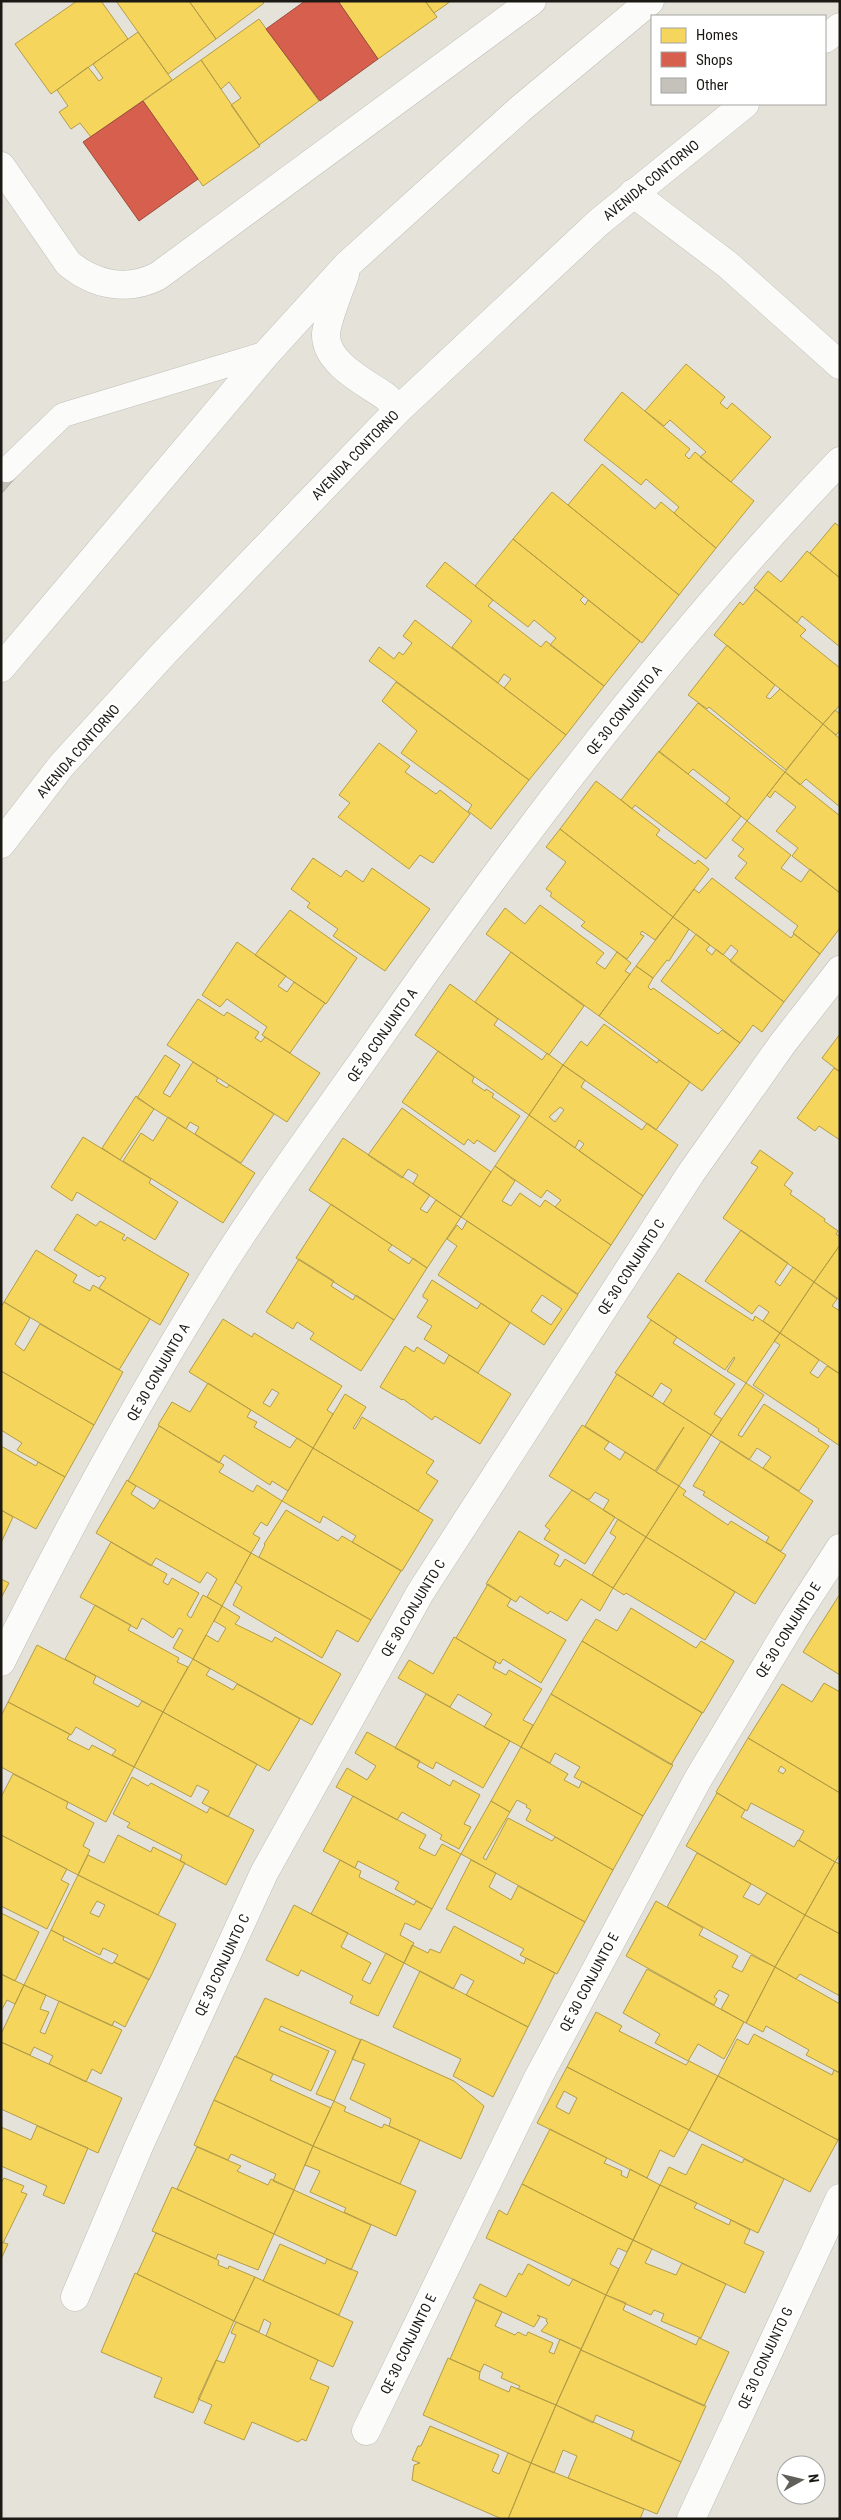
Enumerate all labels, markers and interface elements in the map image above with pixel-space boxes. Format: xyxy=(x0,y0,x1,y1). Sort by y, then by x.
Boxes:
legend xyxy=(651,15,826,105)
text: Homes xyxy=(696,26,738,44)
text: Shops xyxy=(696,51,733,69)
text: Other xyxy=(696,76,729,94)
street label: AVENIDA CONTORNO xyxy=(600,137,702,223)
street label: AVENIDA CONTORNO xyxy=(308,407,402,503)
street label: QE 30 CONJUNTO A xyxy=(583,662,665,758)
street label: AVENIDA CONTORNO xyxy=(33,701,123,801)
street label: QE 30 CONJUNTO A xyxy=(344,985,420,1085)
street label: QE 30 CONJUNTO C xyxy=(594,1216,668,1318)
street label: QE 30 CONJUNTO A xyxy=(123,1320,193,1424)
street label: QE 30 CONJUNTO C xyxy=(378,1557,448,1659)
street label: QE 30 CONJUNTO E xyxy=(752,1579,824,1681)
street label: QE 30 CONJUNTO C xyxy=(191,1912,253,2018)
street label: QE 30 CONJUNTO E xyxy=(556,1930,622,2034)
street label: QE 30 CONJUNTO E xyxy=(377,2291,439,2397)
street label: QE 30 CONJUNTO G xyxy=(734,2304,796,2412)
north arrow xyxy=(776,2455,826,2505)
text: N xyxy=(805,2473,822,2484)

